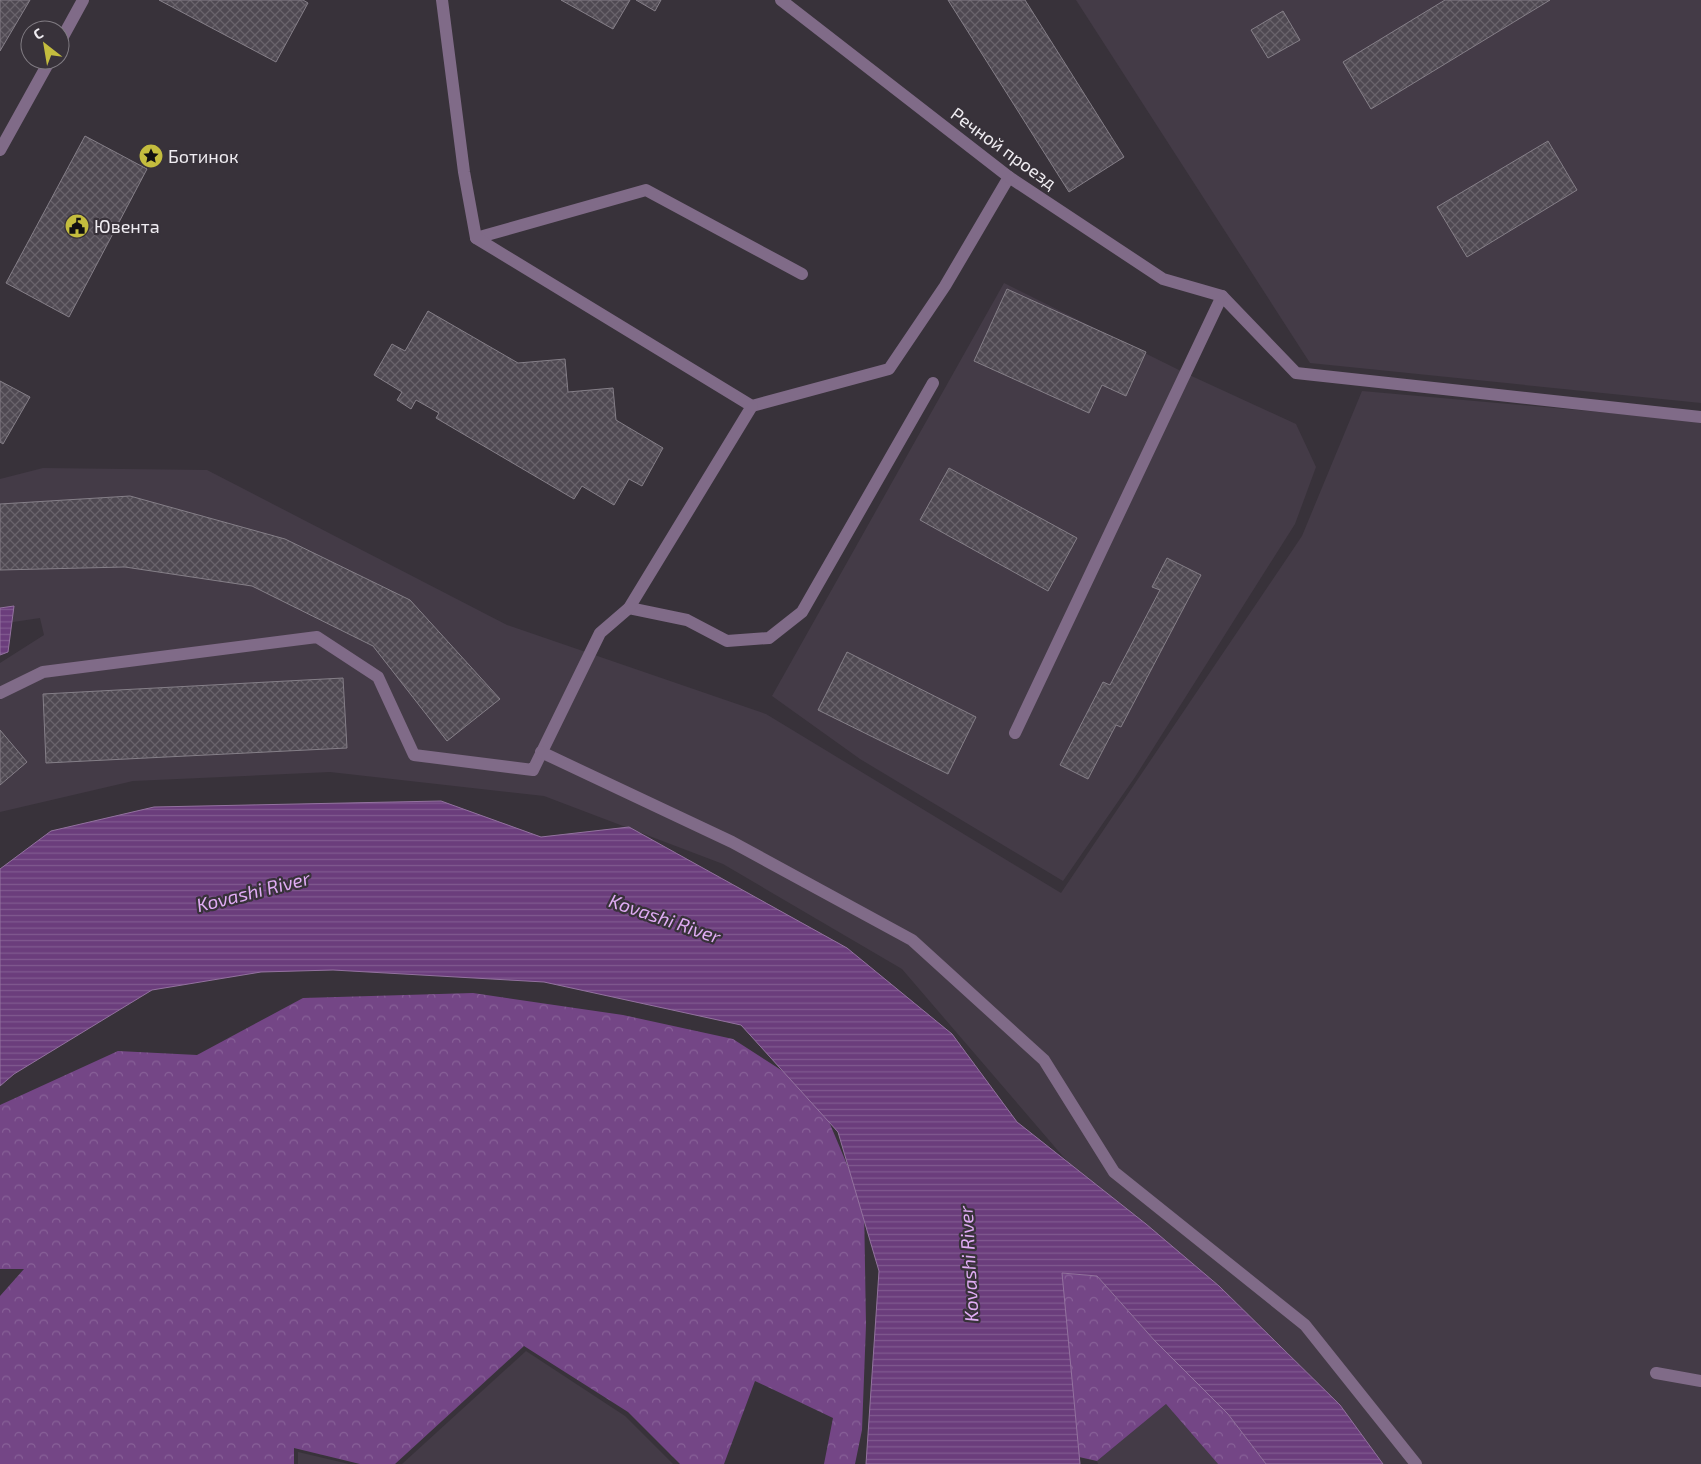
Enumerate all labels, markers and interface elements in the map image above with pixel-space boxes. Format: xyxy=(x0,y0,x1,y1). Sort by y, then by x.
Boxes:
north arrow xyxy=(20,20,70,70)
text: С xyxy=(30,24,46,43)
street label: Речной проезд xyxy=(947,102,1061,194)
place icon: Ботинок xyxy=(138,143,164,169)
place label: Ботинок xyxy=(168,145,239,167)
public building icon: Ювента xyxy=(64,213,90,239)
place label: Ювента xyxy=(94,215,160,237)
water label: Kovashi River xyxy=(194,866,313,916)
water label: Kovashi River xyxy=(606,888,724,948)
water label: Kovashi River xyxy=(953,1205,983,1323)

